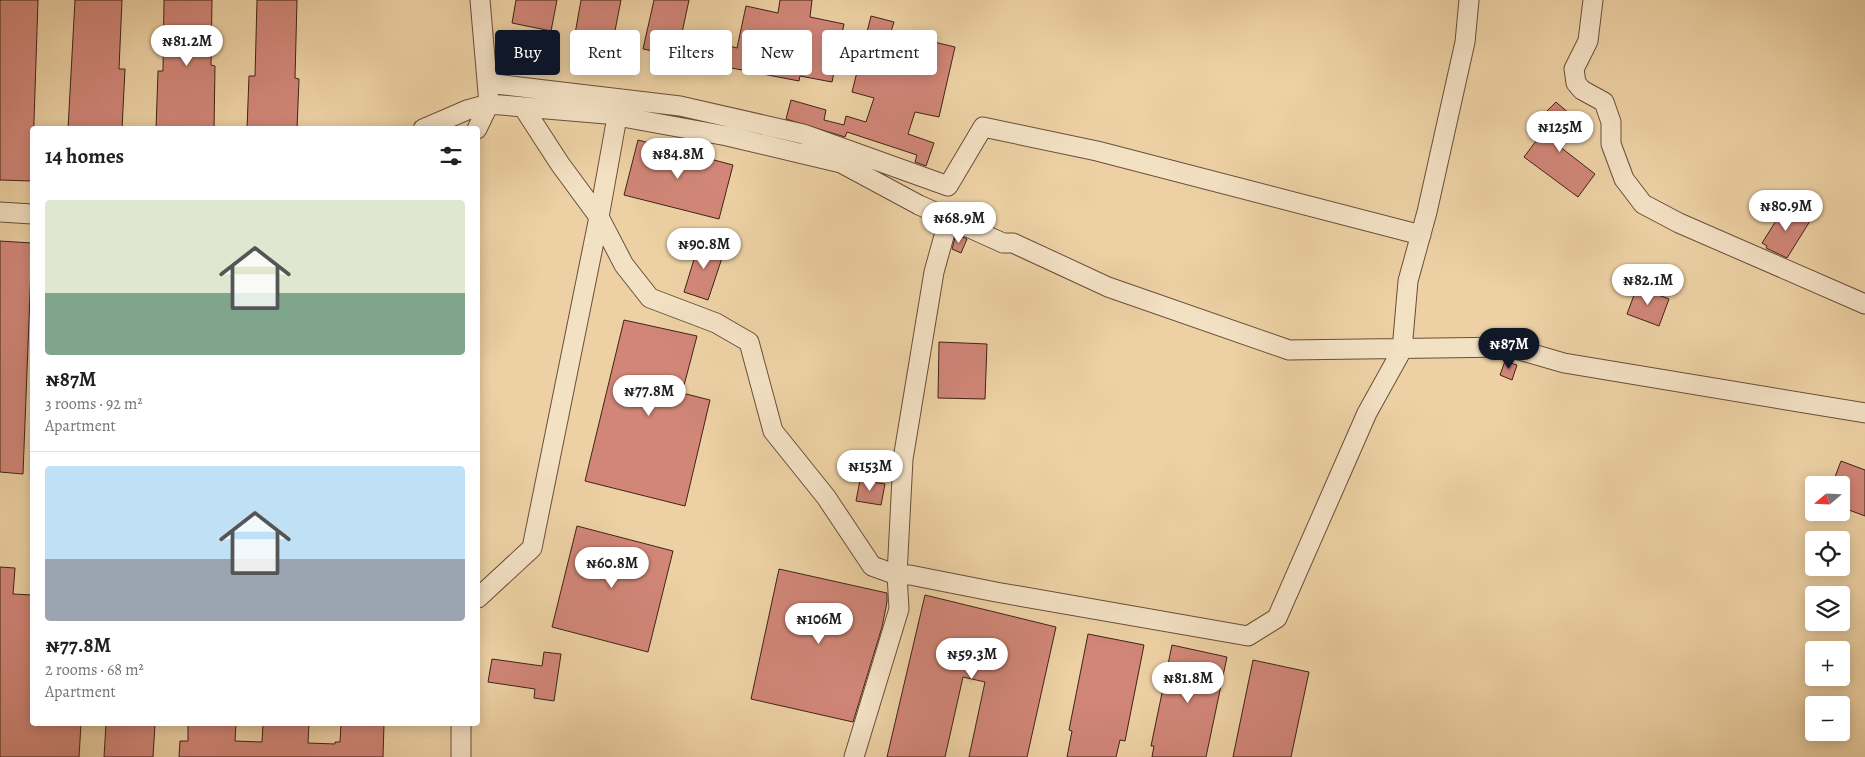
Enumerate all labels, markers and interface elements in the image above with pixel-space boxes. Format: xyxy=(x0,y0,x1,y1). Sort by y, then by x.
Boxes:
pin: ₦81.2M xyxy=(146,24,228,67)
text: ₦81.2M xyxy=(162,30,212,52)
chip: Buy xyxy=(495,30,560,75)
chip: Rent xyxy=(570,30,640,75)
chip: Filters xyxy=(650,30,732,75)
chip: New xyxy=(742,30,812,75)
chip: Apartment xyxy=(822,30,937,75)
pin: ₦125M xyxy=(1525,110,1595,153)
text: ₦125M xyxy=(1537,116,1583,138)
pin: ₦84.8M xyxy=(637,138,719,180)
text: 14 homes xyxy=(45,142,124,170)
icon: filters xyxy=(437,142,465,170)
text: ₦84.8M xyxy=(652,143,704,165)
pin: ₦80.9M xyxy=(1745,190,1827,232)
text: ₦80.9M xyxy=(1760,195,1812,217)
pin: ₦68.9M xyxy=(918,202,1000,244)
text: ₦68.9M xyxy=(933,207,985,229)
pin: ₦90.8M xyxy=(663,228,745,270)
icon: home xyxy=(210,233,300,323)
text: ₦90.8M xyxy=(678,233,730,255)
pin: ₦82.1M xyxy=(1607,264,1689,306)
text: ₦82.1M xyxy=(1623,269,1673,291)
pin: ₦87M xyxy=(1479,328,1539,370)
text: ₦87M xyxy=(1489,333,1529,355)
text: ₦87M xyxy=(45,365,97,393)
pin: ₦77.8M xyxy=(608,374,690,417)
text: ₦77.8M xyxy=(624,380,674,402)
text: 3 rooms · 92 m² xyxy=(45,393,143,415)
text: Apartment xyxy=(45,415,116,437)
pin: ₦153M xyxy=(835,450,905,492)
text: ₦153M xyxy=(848,455,892,477)
north arrow xyxy=(1805,476,1850,521)
map controls xyxy=(1805,476,1850,741)
icon: home xyxy=(210,498,300,588)
button: locate xyxy=(1805,531,1850,576)
pin: ₦60.8M xyxy=(571,546,653,589)
text: ₦60.8M xyxy=(586,552,638,574)
button: layers xyxy=(1805,586,1850,631)
pin: ₦106M xyxy=(784,602,854,645)
text: ₦106M xyxy=(796,608,842,630)
text: ₦77.8M xyxy=(45,631,111,659)
pin: ₦59.3M xyxy=(931,638,1013,680)
button: + xyxy=(1805,641,1850,686)
text: ₦59.3M xyxy=(947,643,997,665)
text: 2 rooms · 68 m² xyxy=(45,659,144,681)
pin: ₦81.8M xyxy=(1147,662,1229,704)
text: ₦81.8M xyxy=(1163,667,1213,689)
text: Apartment xyxy=(45,681,116,703)
button: − xyxy=(1805,696,1850,741)

